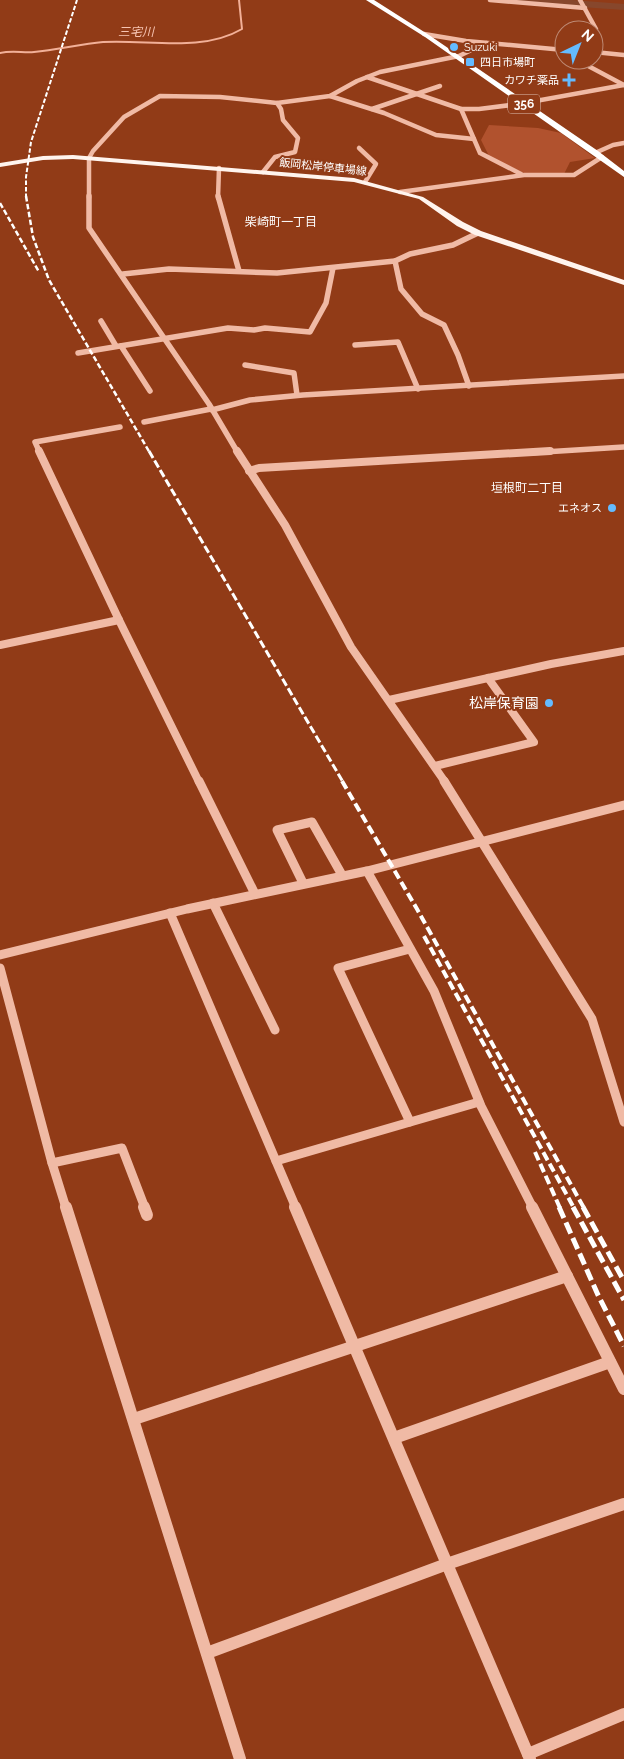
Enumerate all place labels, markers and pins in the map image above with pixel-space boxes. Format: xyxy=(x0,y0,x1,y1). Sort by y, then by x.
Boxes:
marker: Suzuki xyxy=(448,41,460,53)
place label: Suzuki xyxy=(464,41,497,54)
marker: 四日市場町 xyxy=(464,56,476,68)
place label: 四日市場町 xyxy=(480,56,535,69)
place label: カワチ薬品 xyxy=(504,74,559,87)
marker: カワチ薬品 xyxy=(563,74,575,86)
place label: エネオス xyxy=(558,502,602,515)
marker: エネオス xyxy=(606,502,618,514)
place label: 松岸保育園 xyxy=(469,695,539,711)
marker: 松岸保育園 xyxy=(543,697,555,709)

